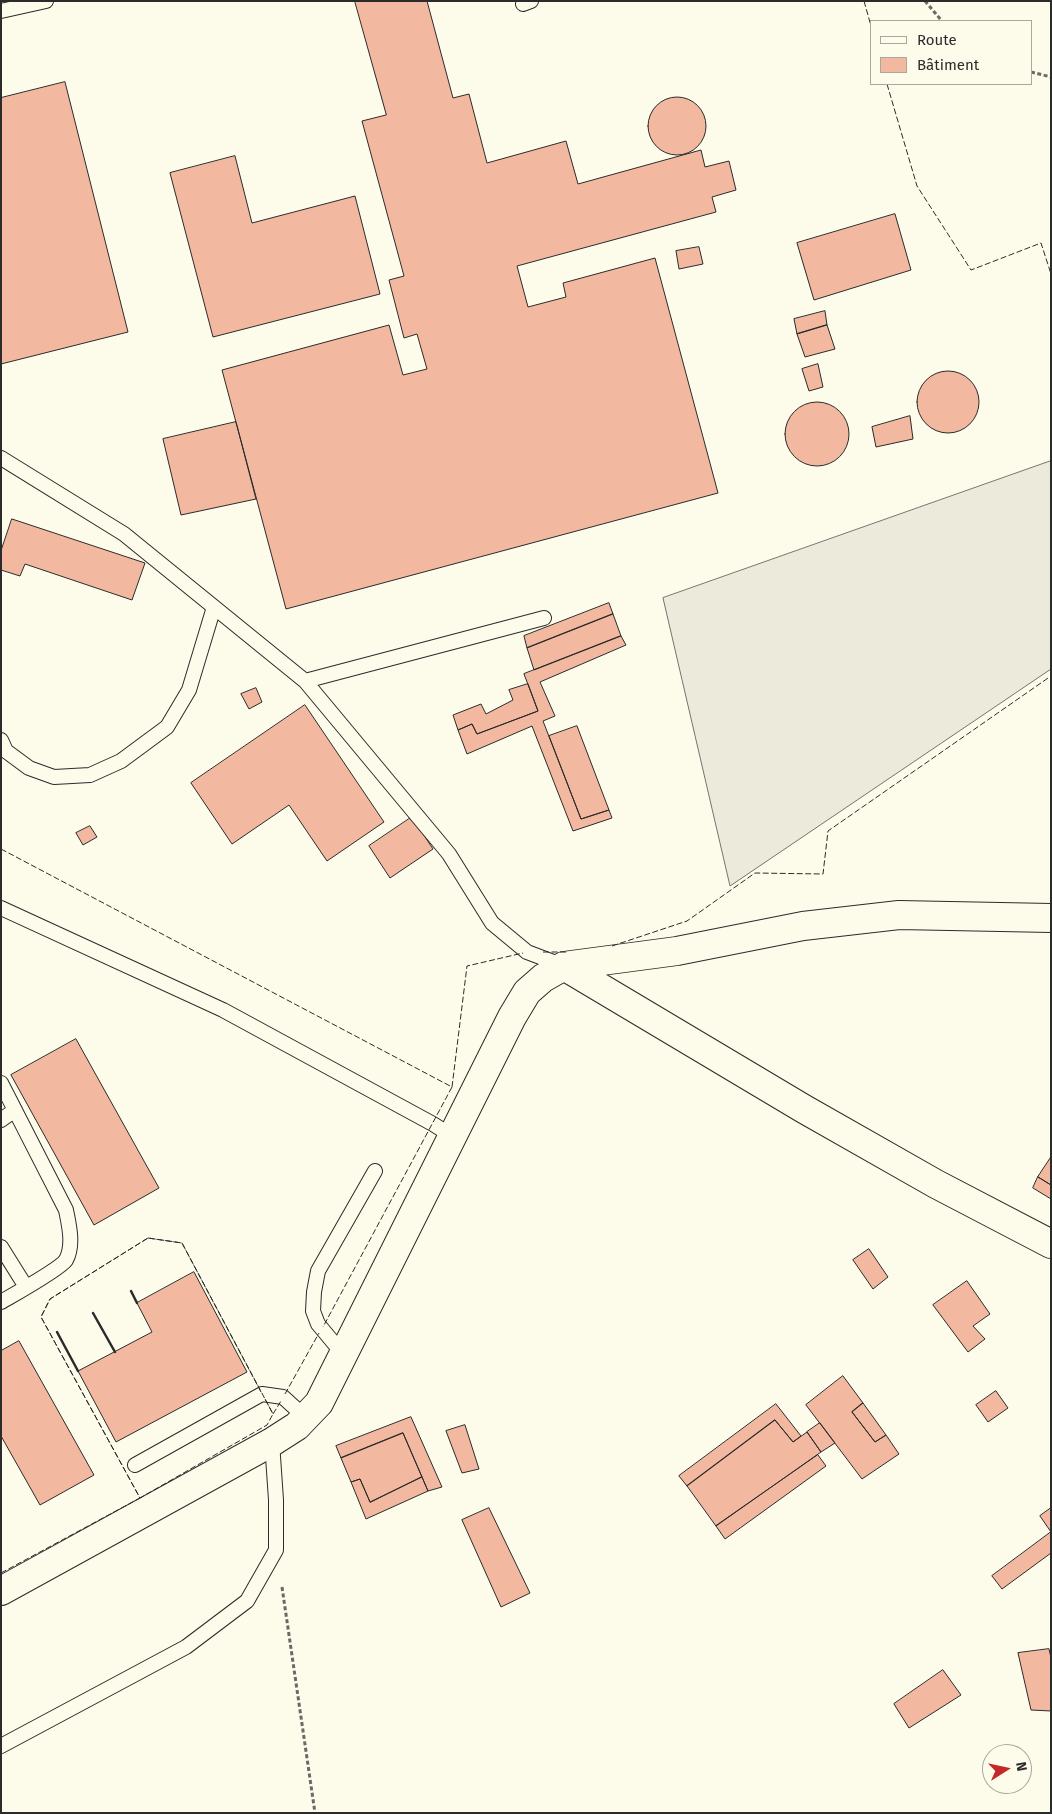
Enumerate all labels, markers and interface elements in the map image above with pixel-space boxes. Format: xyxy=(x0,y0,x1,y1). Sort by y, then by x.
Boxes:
legend xyxy=(870,20,1032,85)
text: Route xyxy=(917,31,957,49)
text: Bâtiment xyxy=(917,56,979,74)
north arrow xyxy=(982,1744,1032,1794)
text: N xyxy=(1012,1760,1030,1773)

